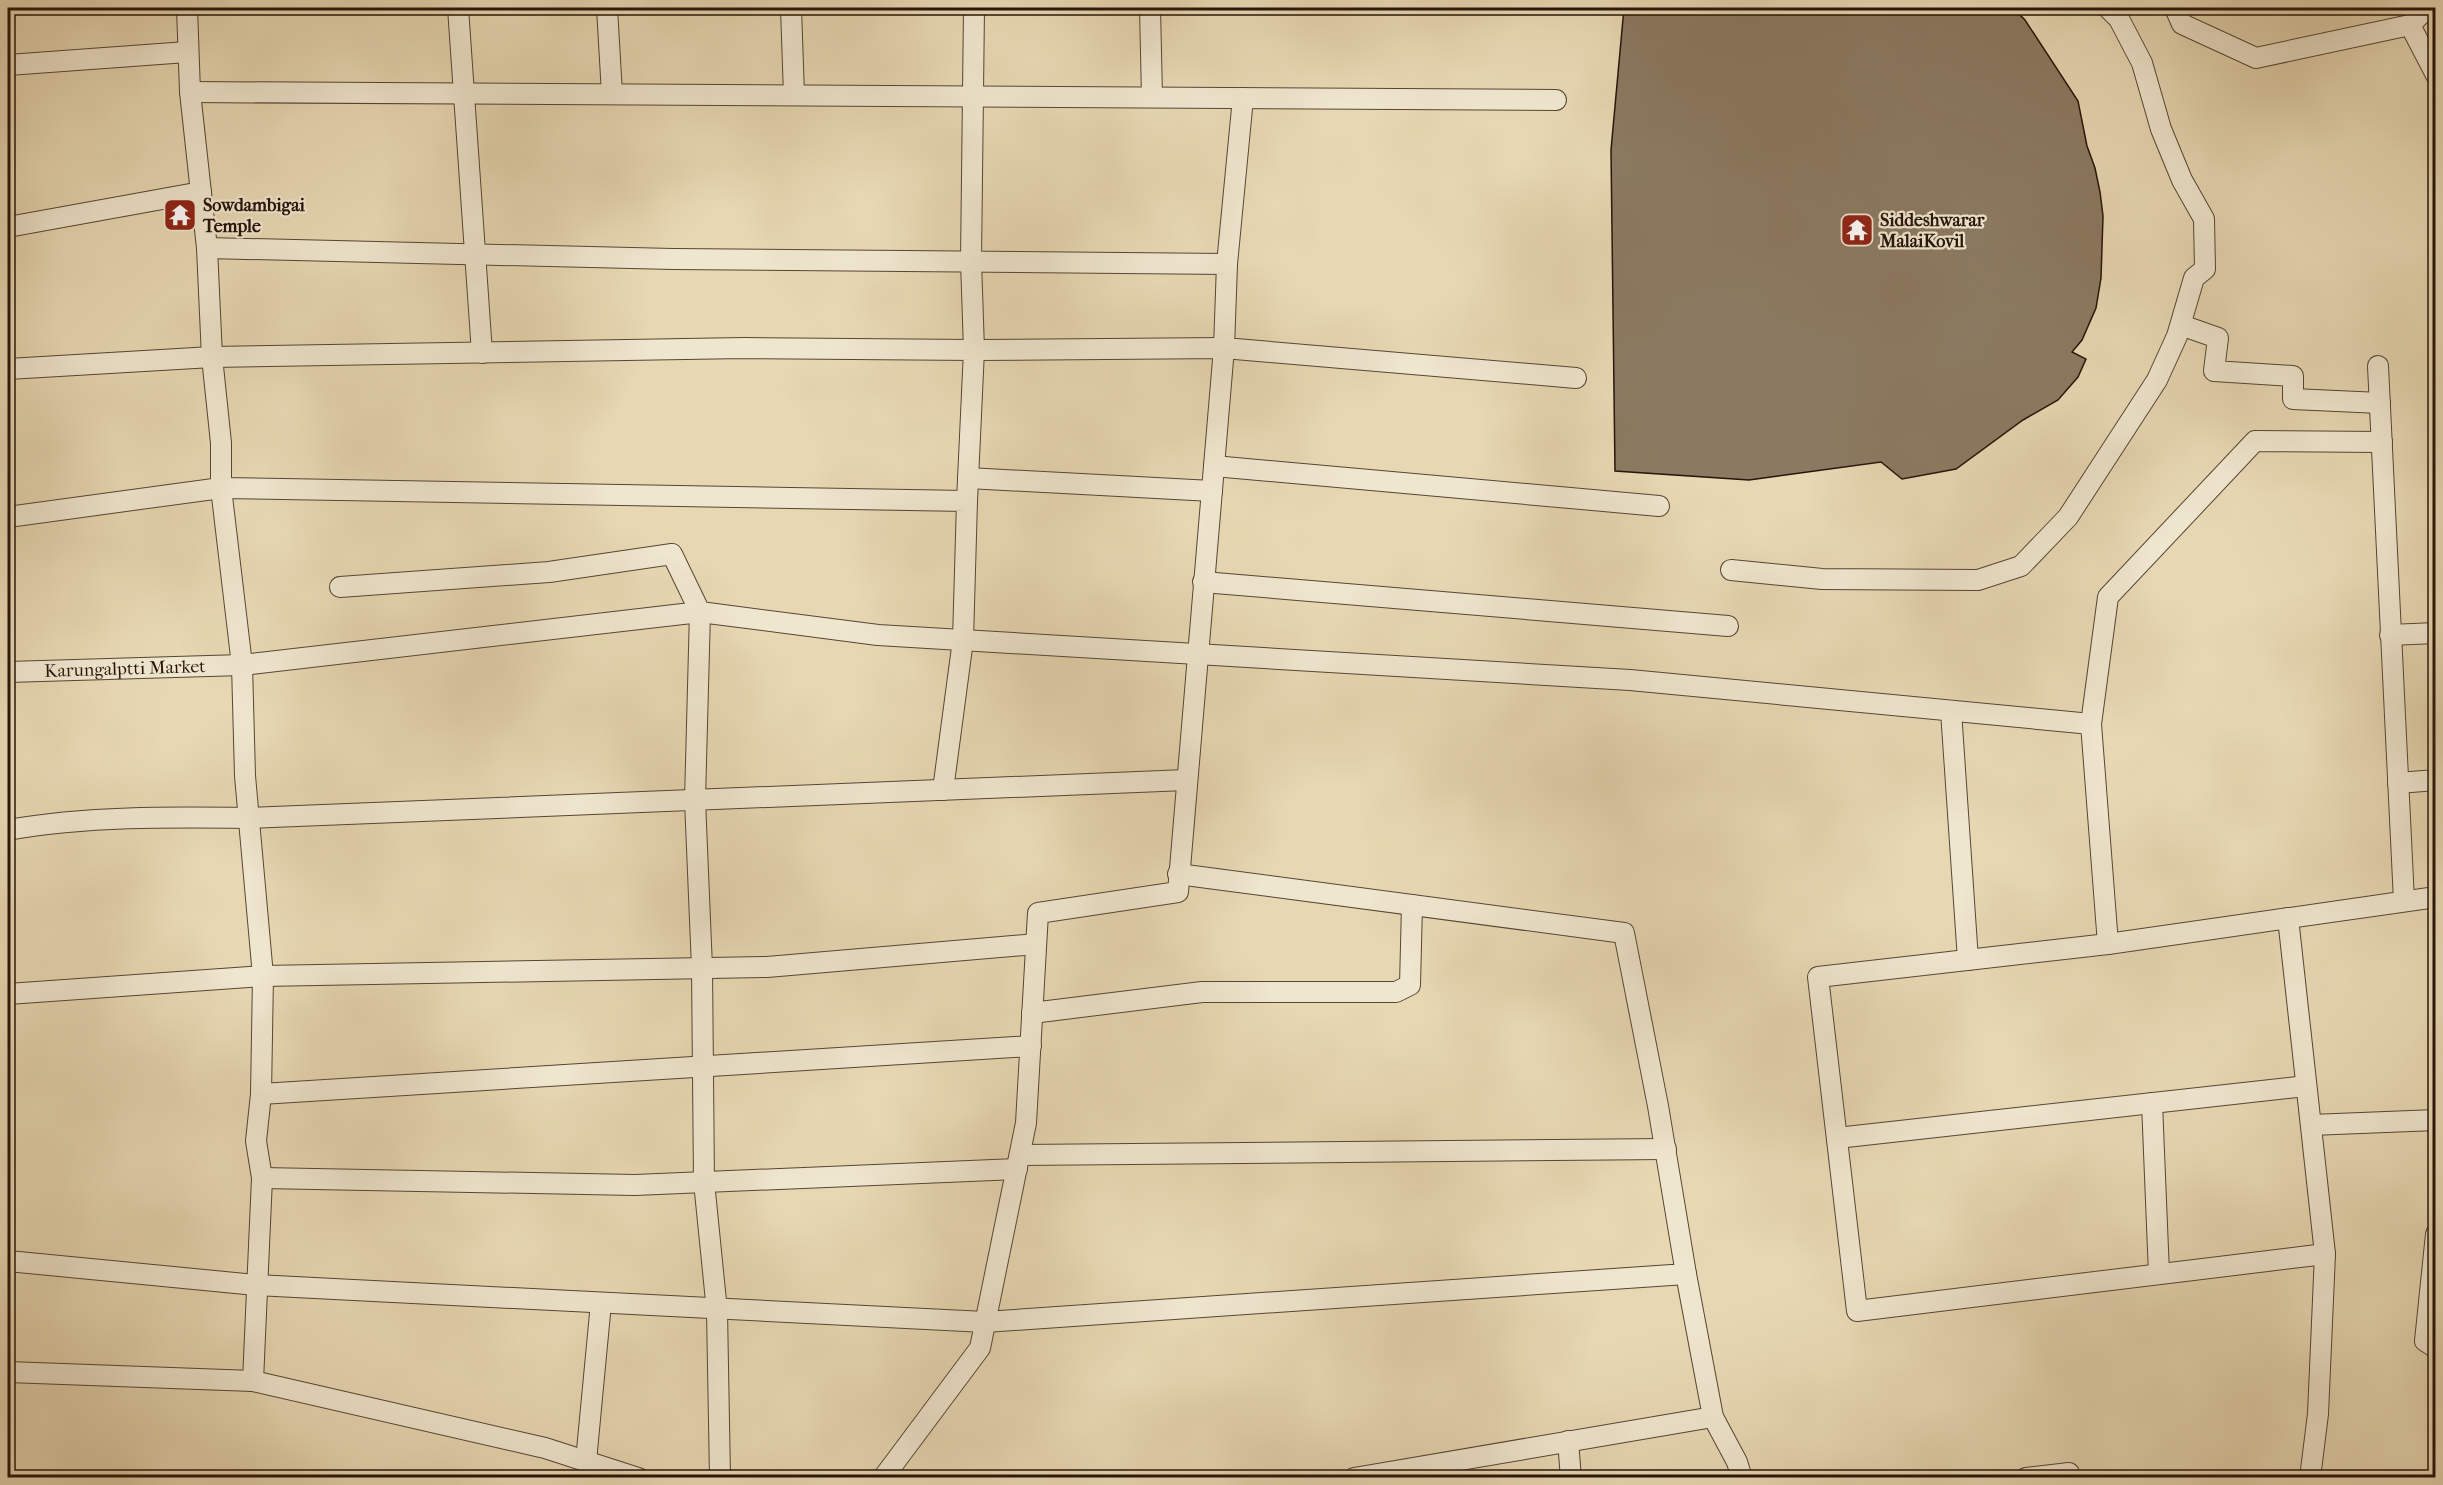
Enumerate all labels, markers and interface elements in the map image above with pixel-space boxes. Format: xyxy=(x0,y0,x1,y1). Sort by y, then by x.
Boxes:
place label: Sowdambigai Temple xyxy=(202,195,305,237)
temple icon: Sowdambigai Temple xyxy=(162,197,198,233)
place label: Siddeshwarar MalaiKovil xyxy=(1879,210,1985,252)
temple icon: Siddeshwarar MalaiKovil xyxy=(1839,212,1875,248)
street label: Karungalptti Market xyxy=(44,656,207,682)

